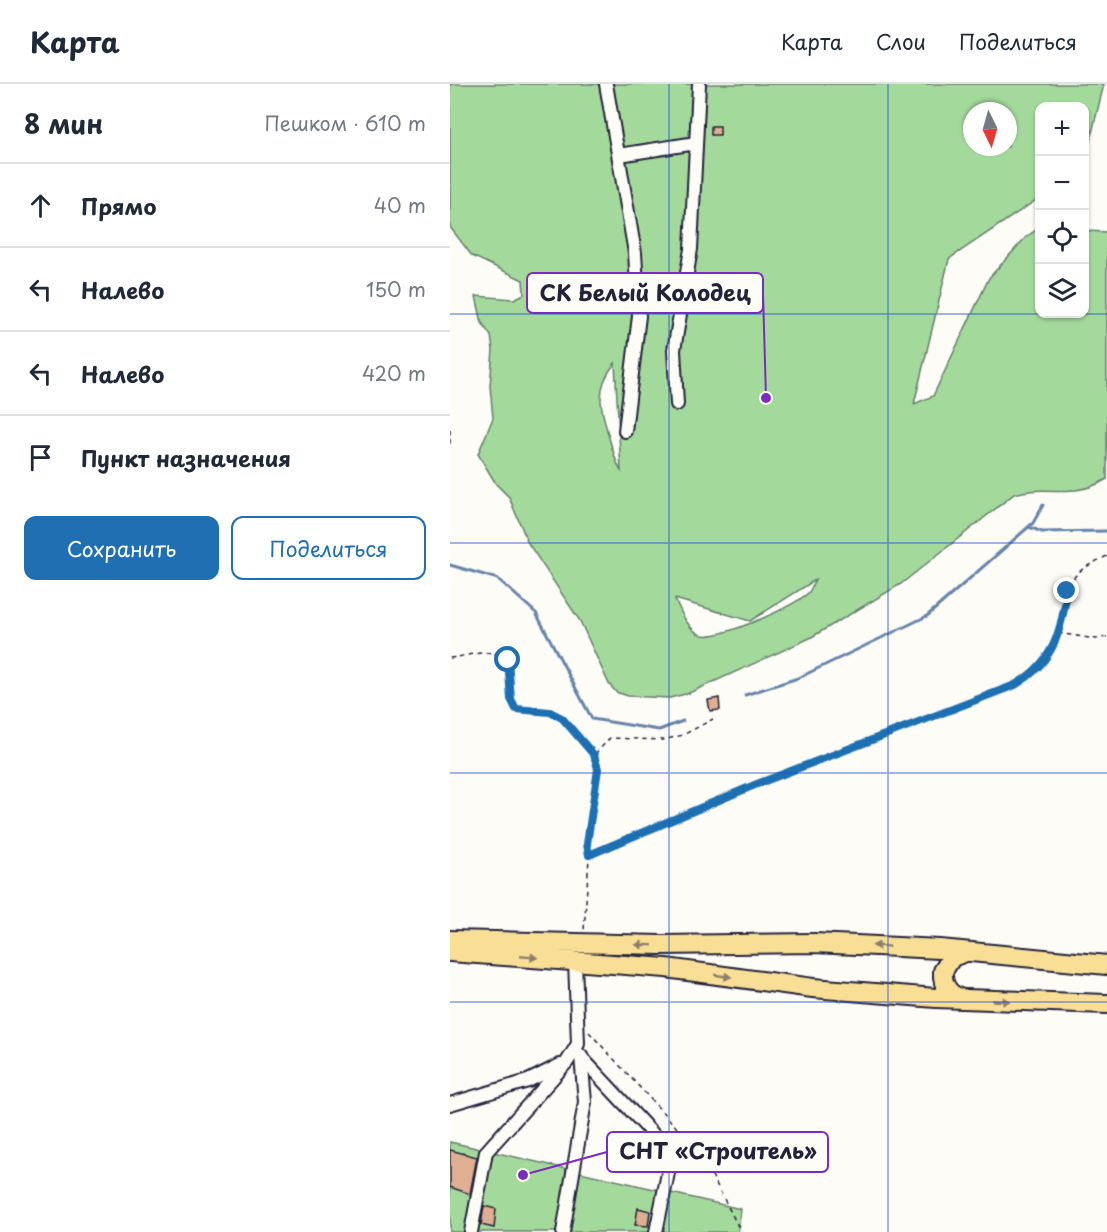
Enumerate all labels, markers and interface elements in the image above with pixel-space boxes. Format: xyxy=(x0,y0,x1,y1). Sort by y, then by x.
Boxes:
text: Карта xyxy=(30,20,120,63)
text: Карта xyxy=(781,25,843,57)
text: Слои xyxy=(876,25,926,57)
text: Поделиться xyxy=(959,25,1077,57)
north arrow xyxy=(963,102,1017,156)
map controls xyxy=(1035,102,1089,318)
button: + xyxy=(1035,102,1089,156)
text: 8 мин xyxy=(24,104,103,143)
text: Пешком · 610 m xyxy=(264,108,426,138)
button: − xyxy=(1035,156,1089,210)
icon: ahead xyxy=(24,189,57,222)
text: Прямо xyxy=(81,189,156,222)
text: 40 m xyxy=(374,190,426,220)
button: locate xyxy=(1035,210,1089,264)
button: layers xyxy=(1035,264,1089,318)
icon: left xyxy=(24,273,57,306)
text: Налево xyxy=(81,273,164,306)
callout: СК Белый Колодец xyxy=(527,273,763,313)
text: 150 m xyxy=(366,274,426,304)
text: СК Белый Колодец xyxy=(539,275,751,308)
icon: left xyxy=(24,357,57,390)
text: Налево xyxy=(81,357,164,390)
text: 420 m xyxy=(362,358,426,388)
icon: arrive xyxy=(24,441,57,474)
text: Пункт назначения xyxy=(81,441,291,474)
button: Сохранить xyxy=(24,516,219,580)
button: Поделиться xyxy=(231,516,426,580)
route end xyxy=(1053,577,1079,603)
route start xyxy=(494,646,520,672)
one-way arrow xyxy=(635,940,654,950)
one-way arrow xyxy=(872,942,891,951)
one-way arrow xyxy=(520,952,539,962)
one-way arrow xyxy=(714,971,733,980)
one-way arrow xyxy=(992,997,1011,1006)
callout: СНТ «Строитель» xyxy=(607,1132,828,1172)
text: СНТ «Строитель» xyxy=(619,1133,817,1166)

